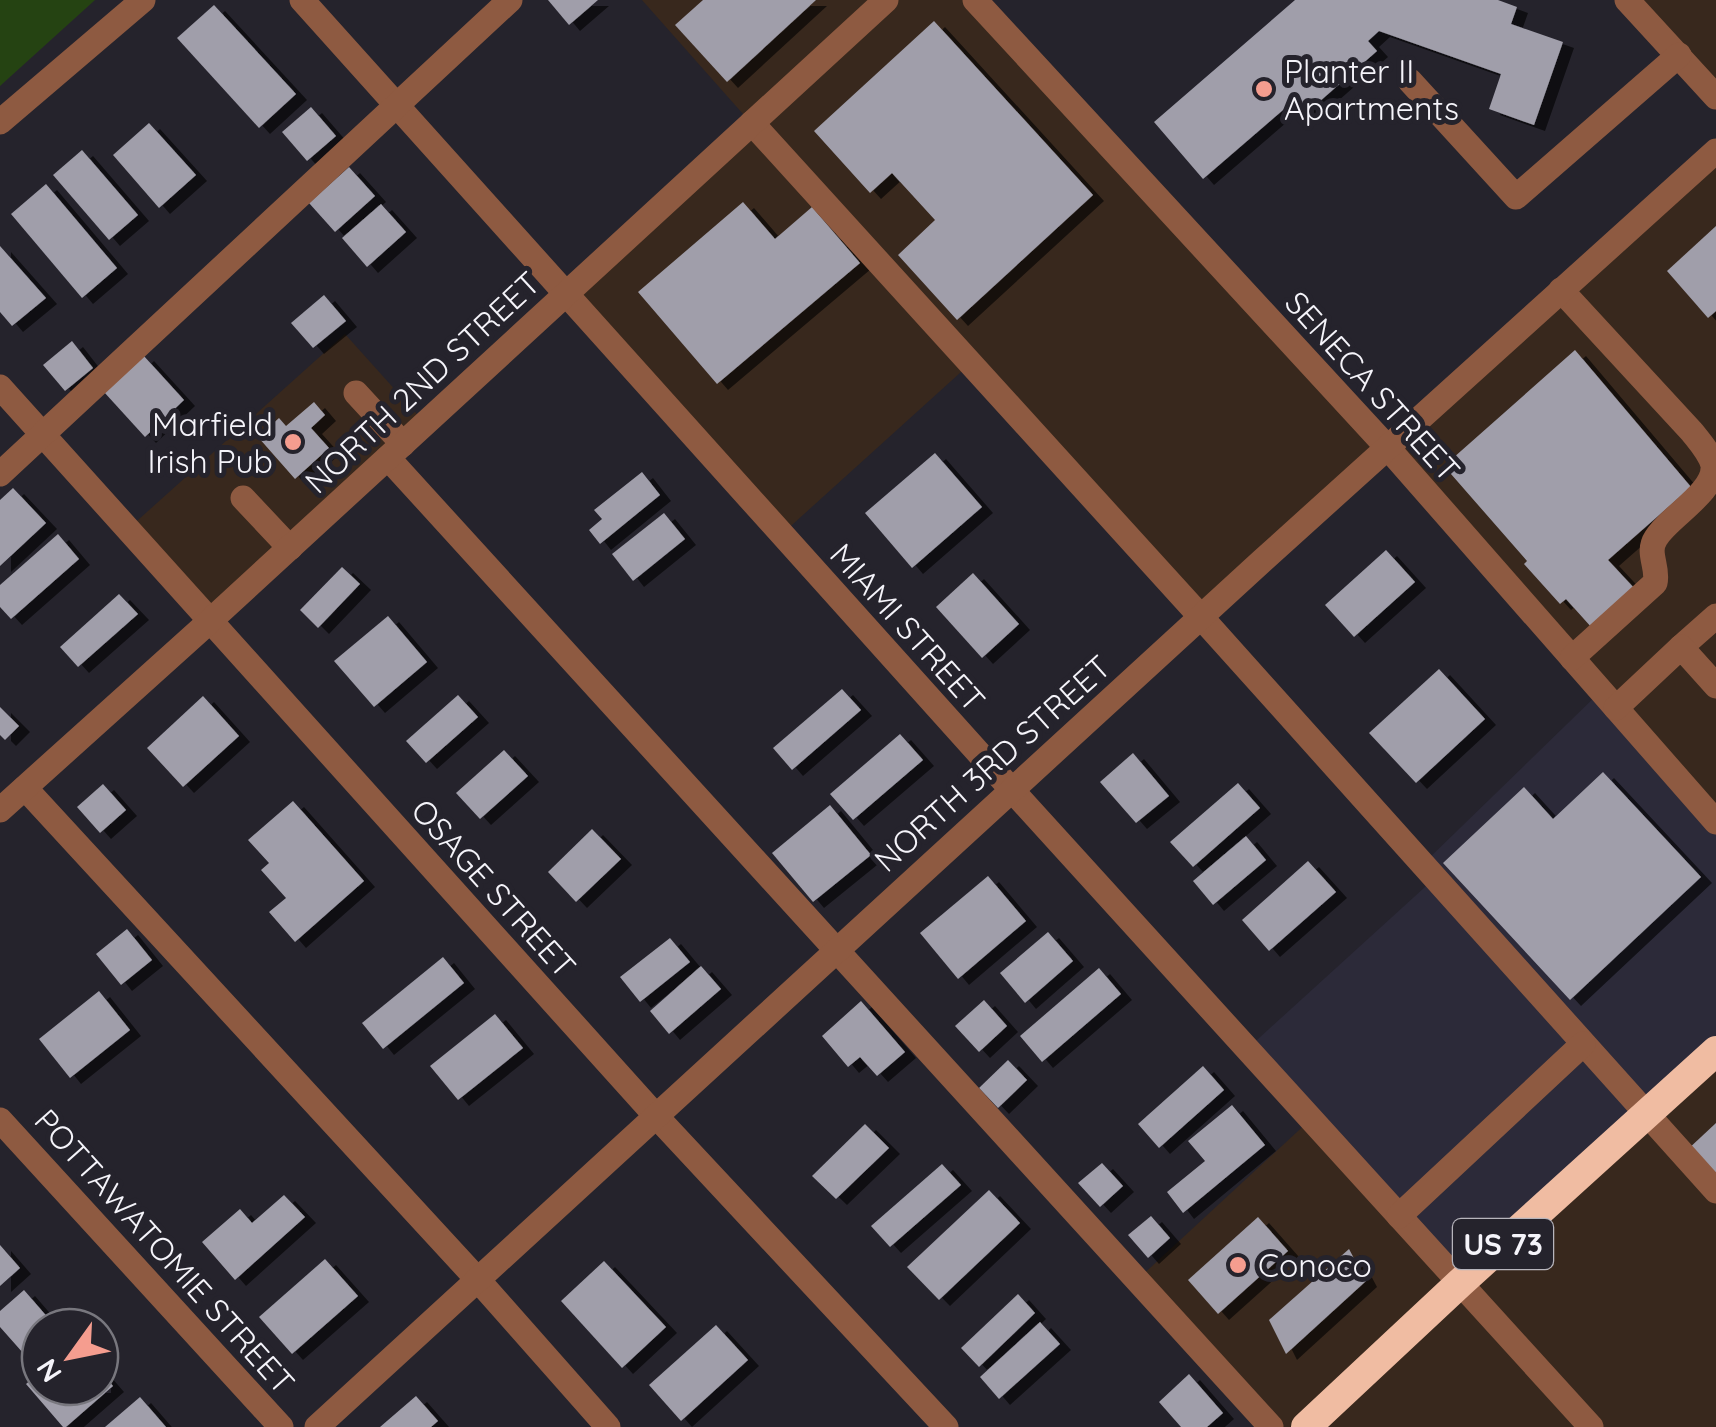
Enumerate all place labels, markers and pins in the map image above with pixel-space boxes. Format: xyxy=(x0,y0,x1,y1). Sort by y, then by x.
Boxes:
place label: Planter II Apartments xyxy=(1284,51,1459,128)
marker: Planter II Apartments xyxy=(1253,78,1275,100)
place label: Marfield Irish Pub xyxy=(147,404,273,481)
marker: Marfield Irish Pub xyxy=(282,431,304,453)
place label: Conoco xyxy=(1258,1245,1372,1285)
marker: Conoco xyxy=(1227,1254,1249,1276)

